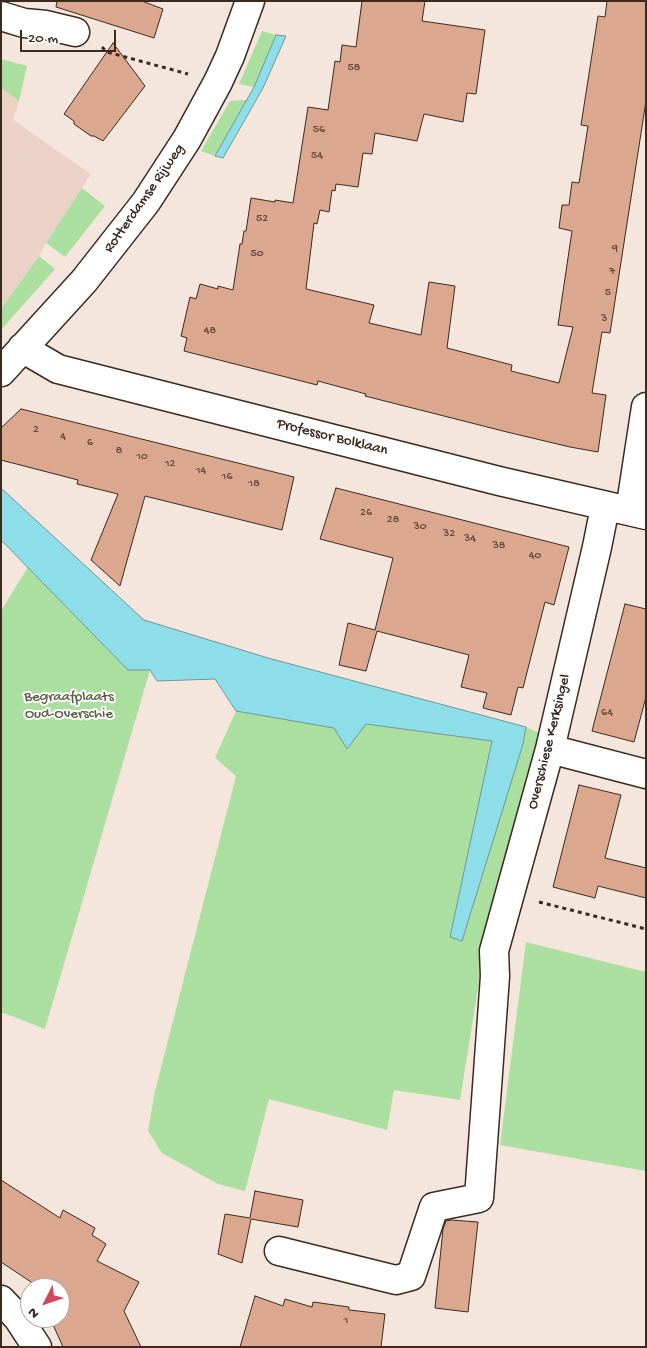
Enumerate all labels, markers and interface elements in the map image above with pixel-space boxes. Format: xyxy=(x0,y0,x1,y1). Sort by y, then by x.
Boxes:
scale bar xyxy=(22,20,119,52)
text: 20 m xyxy=(28,30,58,48)
house number: 58 xyxy=(348,61,360,75)
house number: 56 xyxy=(313,123,325,137)
street label: Rotterdamse Rijweg xyxy=(101,141,189,257)
house number: 54 xyxy=(311,149,323,163)
house number: 52 xyxy=(256,212,268,226)
house number: 9 xyxy=(612,242,618,256)
house number: 50 xyxy=(250,247,264,261)
house number: 7 xyxy=(609,265,615,279)
house number: 5 xyxy=(605,286,611,300)
house number: 3 xyxy=(601,312,607,326)
house number: 48 xyxy=(204,324,216,338)
street label: Professor Bolklaan xyxy=(275,415,389,461)
house number: 2 xyxy=(33,423,39,437)
house number: 4 xyxy=(60,430,66,444)
house number: 6 xyxy=(87,436,93,450)
house number: 8 xyxy=(116,444,122,458)
house number: 10 xyxy=(136,450,148,464)
house number: 12 xyxy=(165,457,175,471)
house number: 14 xyxy=(196,464,206,478)
house number: 16 xyxy=(222,470,232,484)
house number: 18 xyxy=(248,477,260,491)
house number: 26 xyxy=(360,506,372,520)
house number: 28 xyxy=(387,513,399,527)
house number: 30 xyxy=(413,520,427,534)
house number: 32 xyxy=(443,527,455,541)
house number: 34 xyxy=(464,532,476,546)
house number: 38 xyxy=(493,539,505,553)
house number: 40 xyxy=(529,549,541,563)
street label: Overschiese Kerksingel xyxy=(524,673,576,811)
park label: Begraafplaats Oud-Overschie xyxy=(24,689,114,724)
house number: 64 xyxy=(601,706,613,720)
north arrow xyxy=(20,1278,70,1328)
text: N xyxy=(25,1303,43,1322)
house number: 1 xyxy=(344,1314,348,1328)

